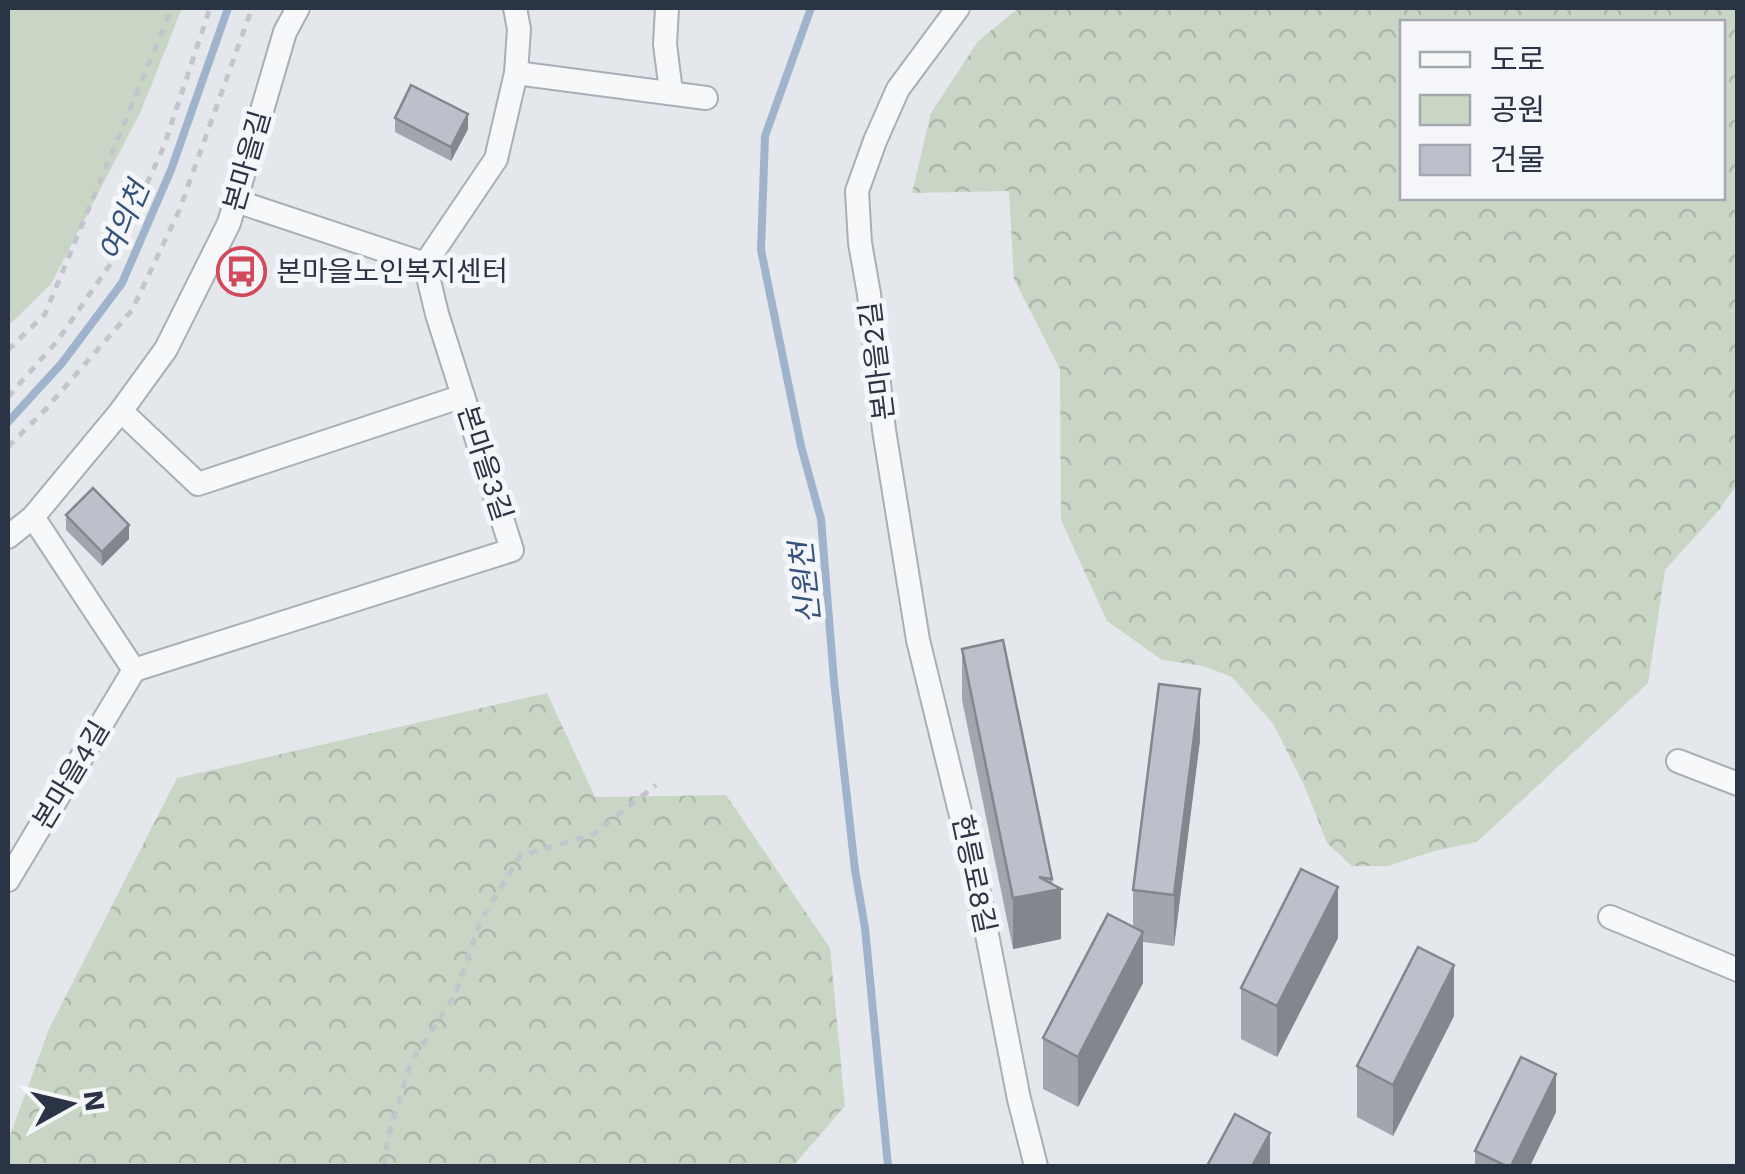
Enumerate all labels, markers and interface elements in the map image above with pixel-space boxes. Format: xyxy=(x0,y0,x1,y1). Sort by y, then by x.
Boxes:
legend xyxy=(1400,20,1725,200)
text: 도로 xyxy=(1490,42,1545,77)
text: 공원 xyxy=(1490,92,1545,127)
street label: 본마을길 xyxy=(217,107,277,215)
text: 건물 xyxy=(1490,142,1545,177)
water label: 여의천 xyxy=(92,173,158,266)
bus stop icon: 본마을노인복지센터 xyxy=(215,245,267,297)
place label: 본마을노인복지센터 xyxy=(276,255,508,288)
street label: 본마을2길 xyxy=(853,300,901,422)
street label: 본마을3길 xyxy=(451,401,519,525)
water label: 신원천 xyxy=(783,537,827,626)
street label: 본마을4길 xyxy=(26,715,116,835)
street label: 헌릉로8길 xyxy=(945,812,1003,936)
north arrow xyxy=(20,1054,120,1154)
text: N xyxy=(76,1088,112,1113)

